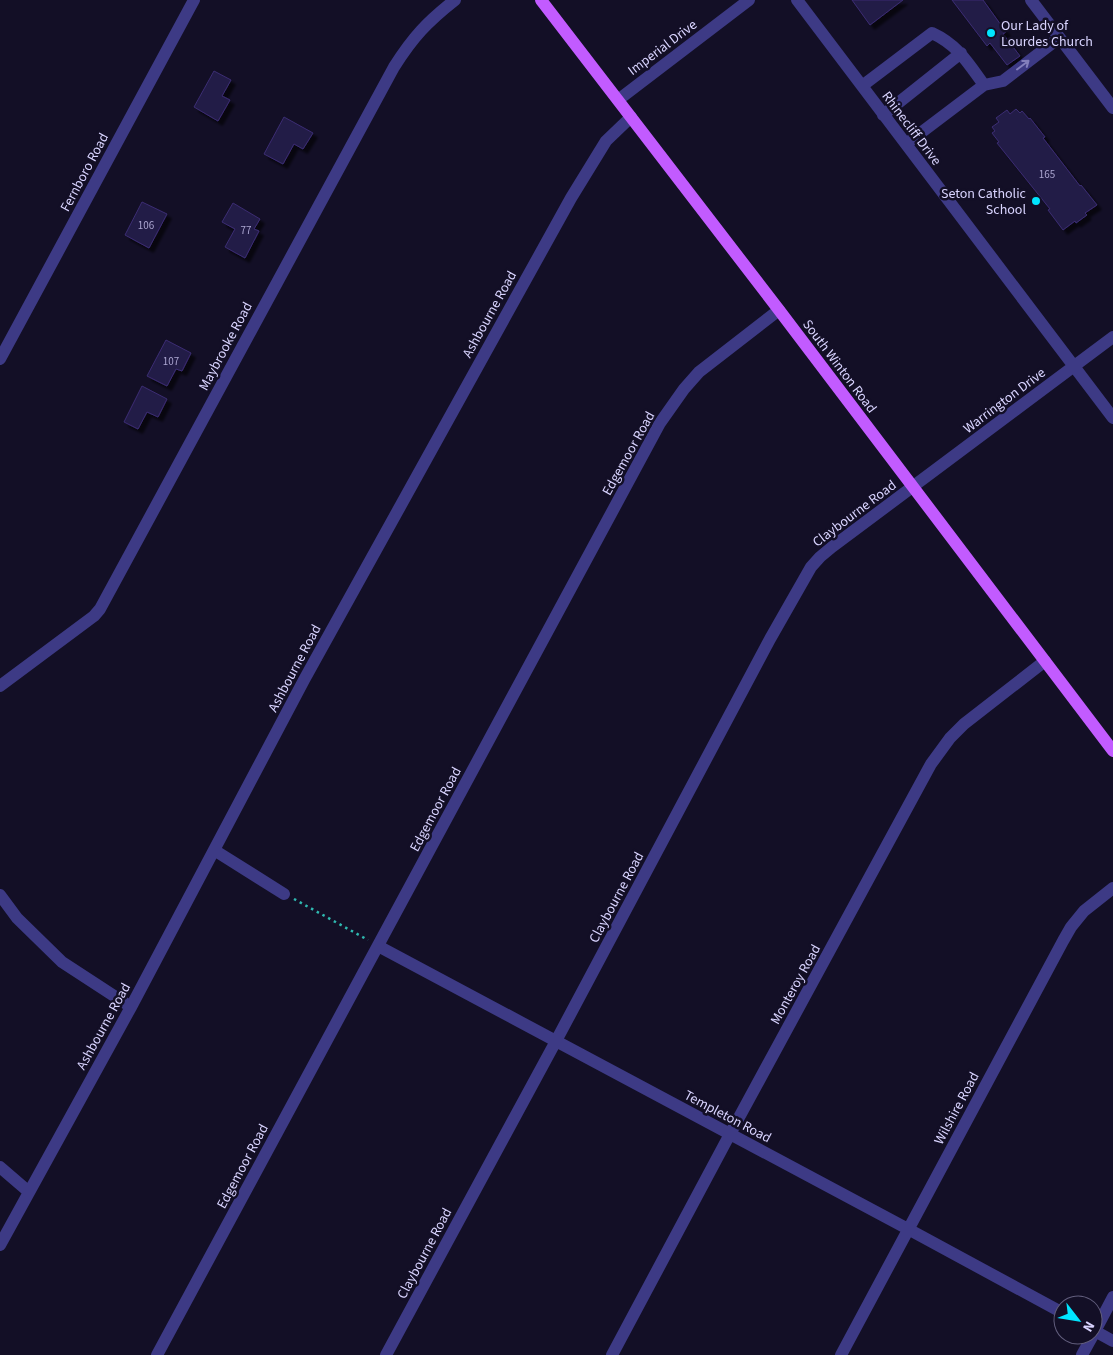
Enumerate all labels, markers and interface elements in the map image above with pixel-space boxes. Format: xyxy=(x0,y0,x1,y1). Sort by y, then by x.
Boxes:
street label: Imperial Drive xyxy=(624,15,701,80)
place label: Our Lady of Lourdes Church xyxy=(1001,16,1093,52)
marker: Our Lady of Lourdes Church xyxy=(985,27,997,39)
one-way arrow xyxy=(1016,60,1030,70)
street label: Rhinecliff Drive xyxy=(877,87,946,170)
street label: Fernboro Road xyxy=(56,130,114,215)
house number: 165 xyxy=(1039,167,1055,182)
place label: Seton Catholic School xyxy=(941,184,1027,220)
marker: Seton Catholic School xyxy=(1030,195,1042,207)
house number: 106 xyxy=(138,218,155,233)
house number: 77 xyxy=(241,223,251,238)
street label: Ashbourne Road xyxy=(458,267,522,362)
street label: Maybrooke Road xyxy=(194,299,258,394)
street label: South Winton Road xyxy=(797,316,881,418)
house number: 107 xyxy=(163,354,179,369)
street label: Warrington Drive xyxy=(959,363,1050,438)
street label: Edgemoor Road xyxy=(598,408,660,499)
street label: Claybourne Road xyxy=(808,476,901,552)
street label: Ashbourne Road xyxy=(263,621,326,716)
street label: Edgemoor Road xyxy=(405,764,467,855)
street label: Claybourne Road xyxy=(584,848,649,946)
street label: Monteroy Road xyxy=(766,941,826,1028)
street label: Ashbourne Road xyxy=(72,979,136,1074)
street label: Wilshire Road xyxy=(929,1069,984,1148)
street label: Templeton Road xyxy=(680,1086,775,1148)
street label: Edgemoor Road xyxy=(212,1121,274,1212)
street label: Claybourne Road xyxy=(392,1204,457,1302)
north arrow xyxy=(1053,1295,1103,1345)
text: N xyxy=(1077,1317,1099,1335)

